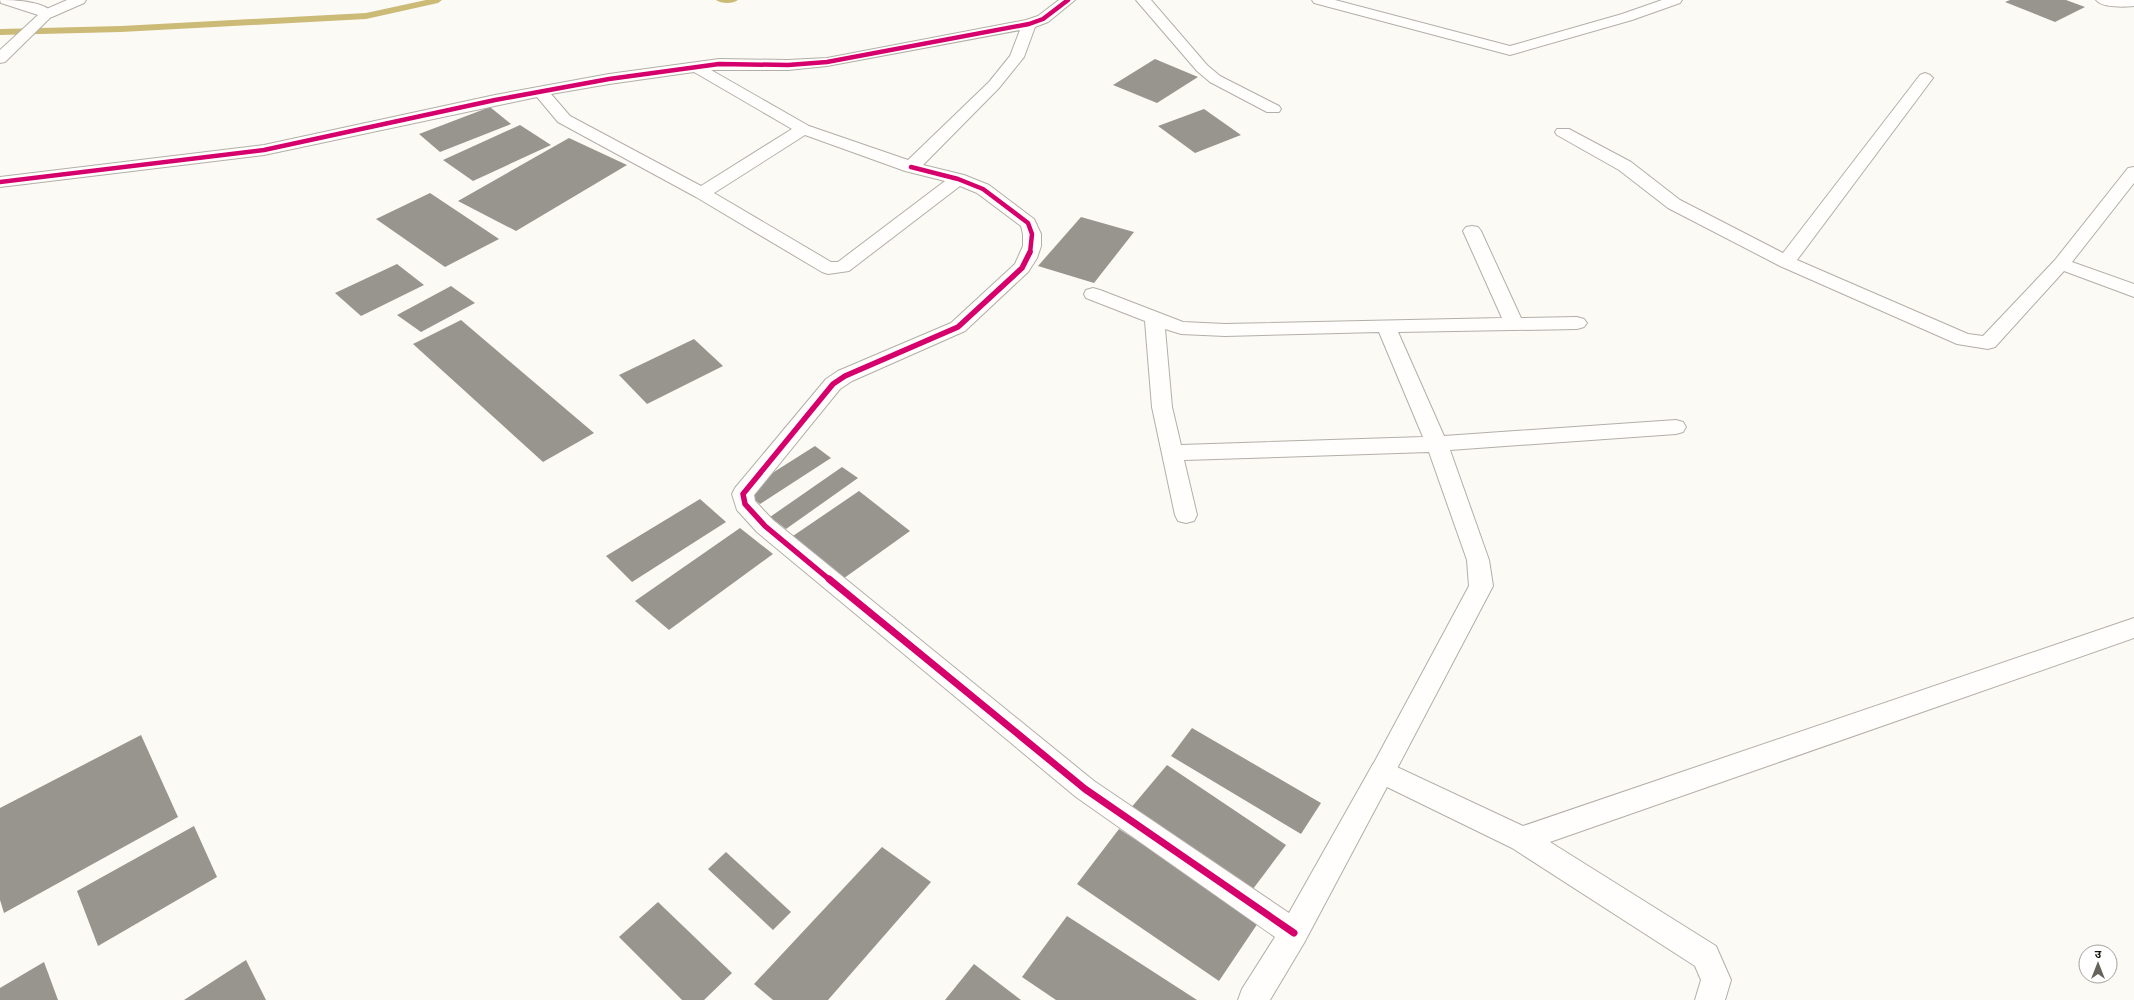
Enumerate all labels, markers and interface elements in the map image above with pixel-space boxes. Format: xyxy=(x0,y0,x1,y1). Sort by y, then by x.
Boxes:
north arrow xyxy=(2078,944,2118,984)
text: उ xyxy=(2095,948,2102,961)

